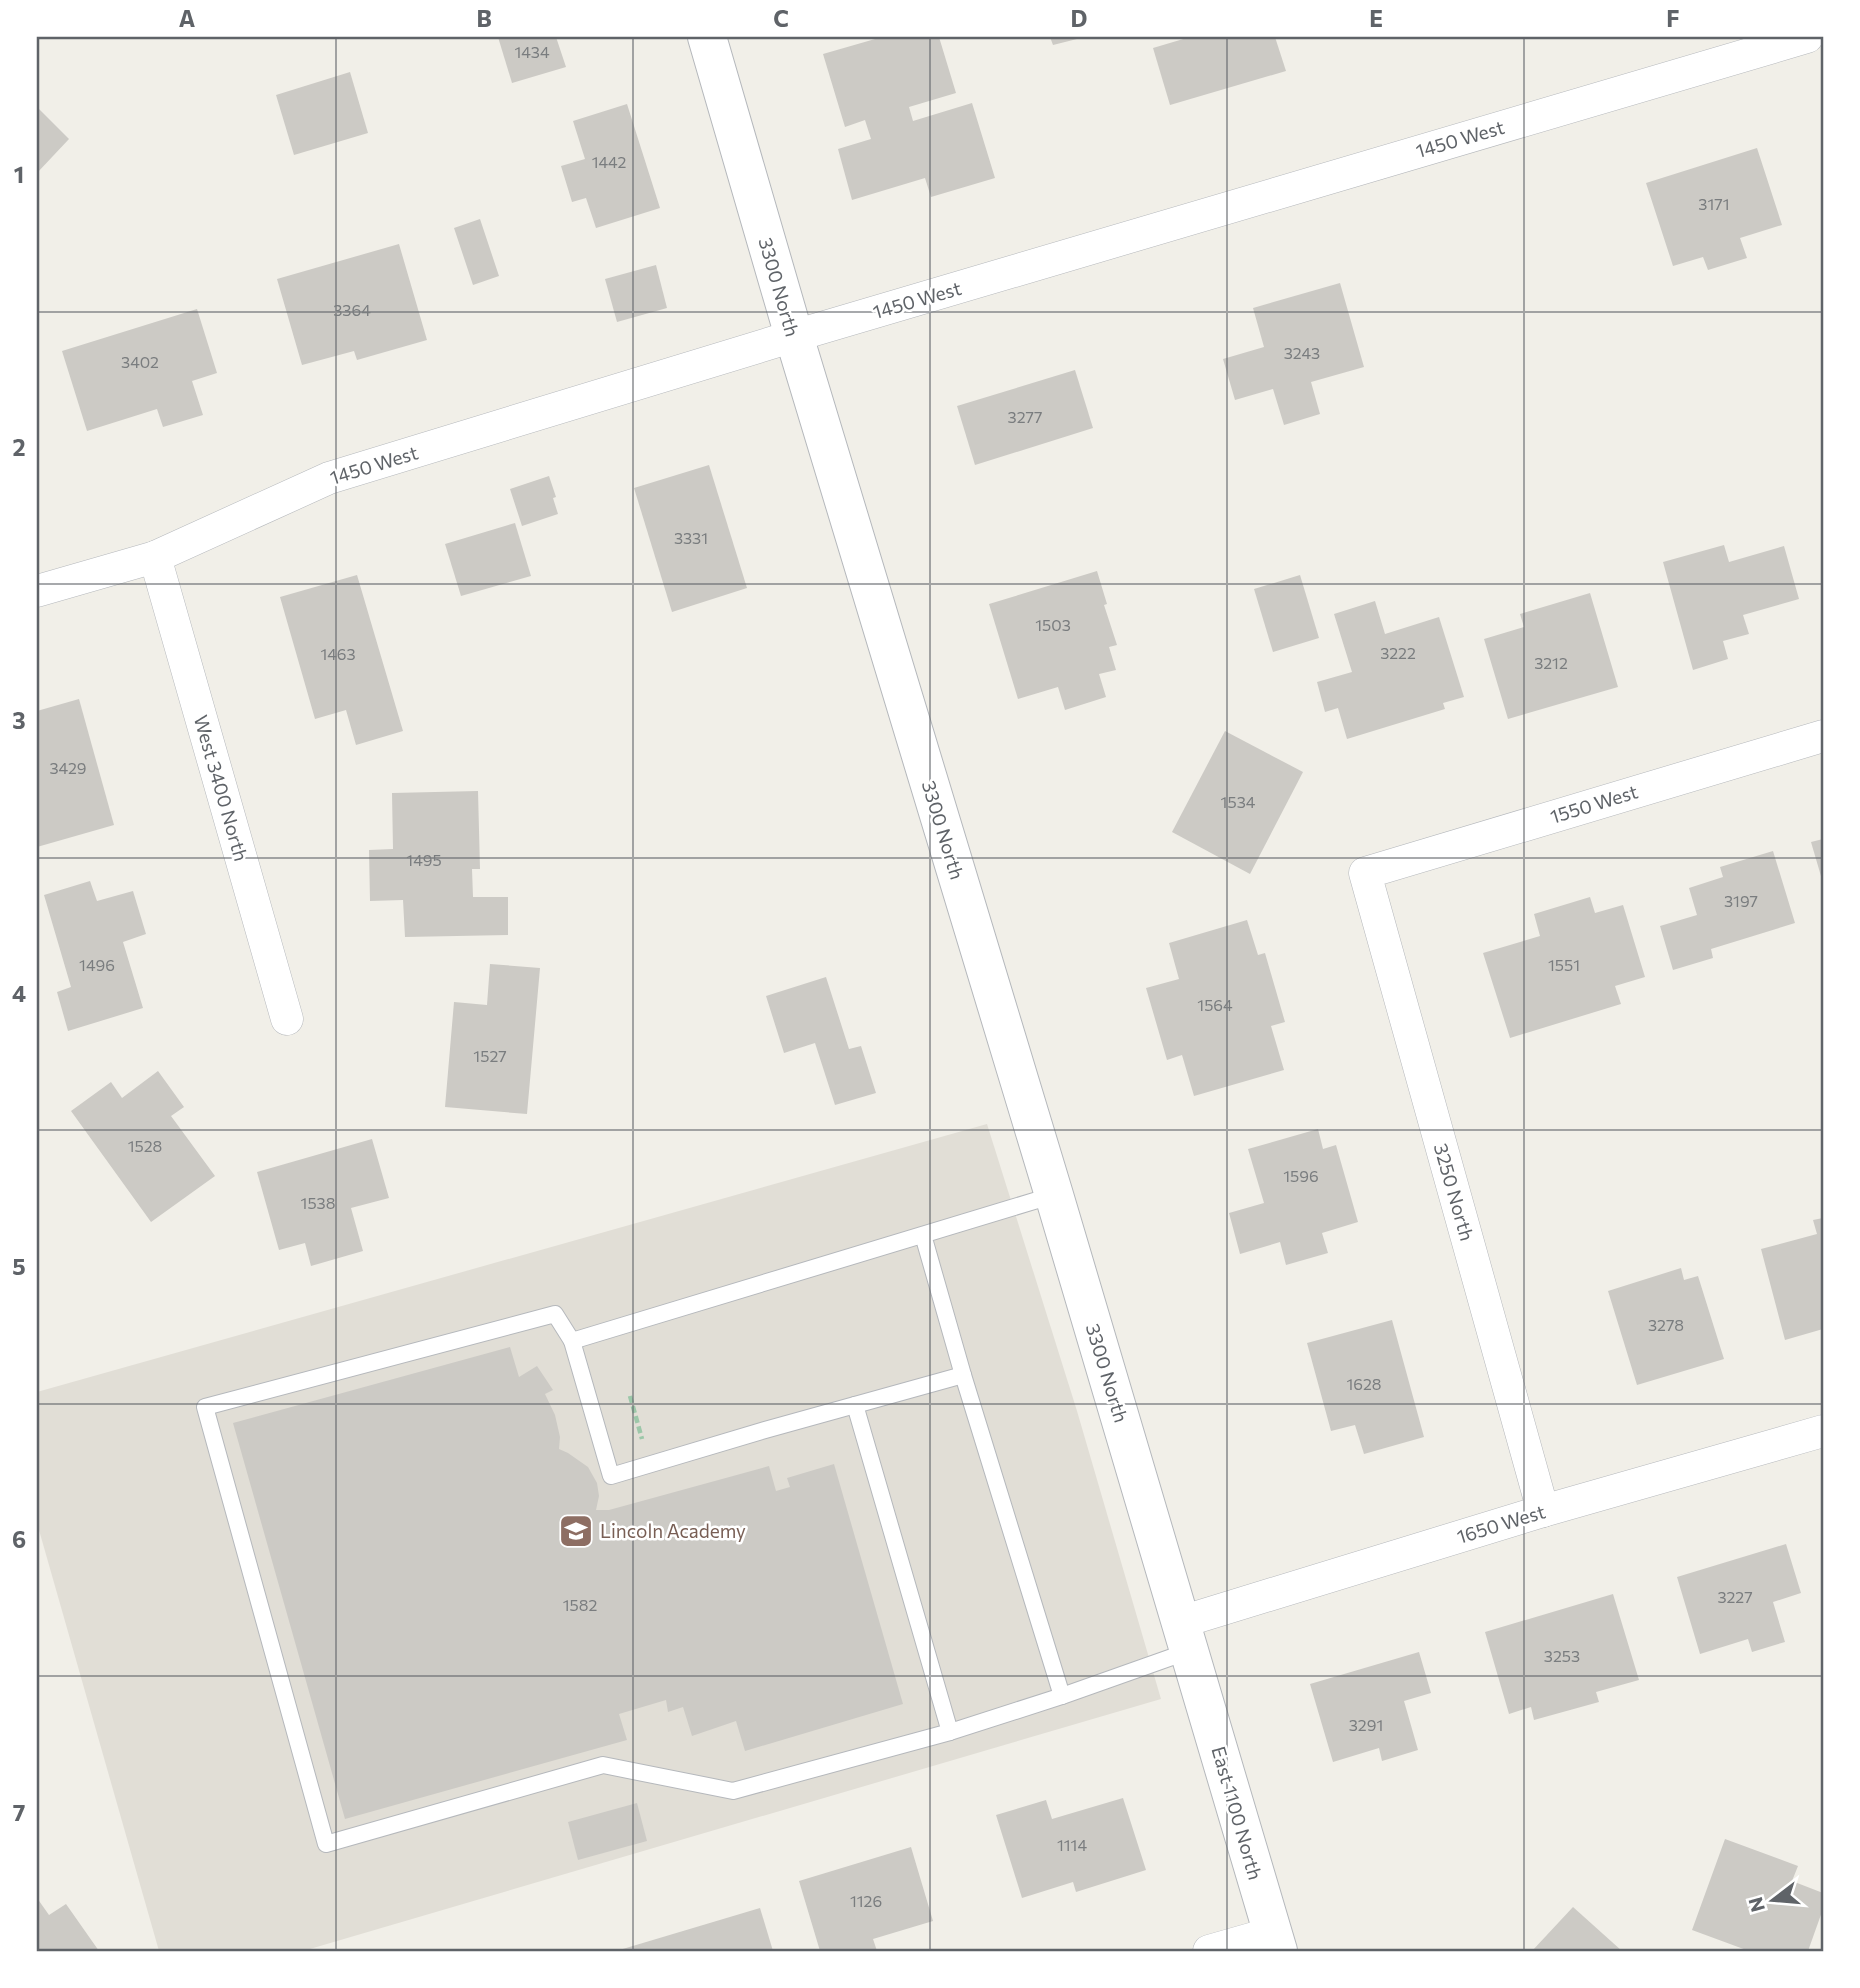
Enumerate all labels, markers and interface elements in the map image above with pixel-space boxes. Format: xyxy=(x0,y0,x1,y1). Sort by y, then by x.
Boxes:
text: A xyxy=(179,4,196,32)
text: B xyxy=(476,4,492,32)
text: C xyxy=(773,4,789,32)
text: D xyxy=(1071,4,1088,32)
text: E xyxy=(1369,4,1383,32)
text: F xyxy=(1666,4,1680,32)
house number: 1434 xyxy=(514,42,550,61)
street label: 1450 West xyxy=(1413,115,1507,162)
house number: 1442 xyxy=(592,152,626,171)
text: 1 xyxy=(14,160,24,188)
house number: 3171 xyxy=(1698,194,1730,213)
street label: 3300 North xyxy=(754,235,805,339)
street label: 1450 West xyxy=(870,276,964,323)
house number: 3364 xyxy=(333,300,371,319)
house number: 3243 xyxy=(1284,343,1320,362)
house number: 3402 xyxy=(121,352,159,371)
house number: 3277 xyxy=(1008,407,1042,426)
text: 2 xyxy=(12,433,26,461)
street label: 1450 West xyxy=(327,440,421,489)
house number: 3331 xyxy=(674,528,708,547)
house number: 1503 xyxy=(1035,615,1071,634)
house number: 3222 xyxy=(1380,643,1416,662)
house number: 1463 xyxy=(320,644,356,663)
house number: 3212 xyxy=(1534,653,1568,672)
text: 3 xyxy=(12,706,26,734)
street label: West 3400 North xyxy=(190,712,253,863)
house number: 3429 xyxy=(49,758,87,777)
street label: 3300 North xyxy=(918,778,969,882)
street label: 1550 West xyxy=(1547,779,1641,828)
house number: 1534 xyxy=(1221,792,1256,811)
house number: 1495 xyxy=(406,850,442,869)
house number: 3197 xyxy=(1724,891,1758,910)
house number: 1496 xyxy=(79,955,115,974)
house number: 1551 xyxy=(1548,955,1580,974)
text: 4 xyxy=(12,979,26,1007)
house number: 1564 xyxy=(1197,995,1233,1014)
house number: 1527 xyxy=(473,1046,507,1065)
house number: 1528 xyxy=(128,1136,162,1155)
street label: 3250 North xyxy=(1430,1141,1479,1243)
house number: 1596 xyxy=(1283,1166,1319,1185)
house number: 1538 xyxy=(301,1193,335,1212)
text: 5 xyxy=(12,1252,26,1280)
house number: 3278 xyxy=(1648,1315,1684,1334)
street label: 3300 North xyxy=(1082,1321,1133,1425)
house number: 1628 xyxy=(1346,1374,1382,1393)
street label: 1650 West xyxy=(1454,1499,1548,1548)
school or university icon: Lincoln Academy xyxy=(557,1512,595,1550)
place label: Lincoln Academy xyxy=(600,1519,746,1542)
text: 6 xyxy=(12,1525,26,1553)
house number: 3227 xyxy=(1717,1587,1753,1606)
house number: 1582 xyxy=(563,1595,597,1614)
house number: 3253 xyxy=(1544,1646,1580,1665)
house number: 3291 xyxy=(1349,1715,1383,1734)
street label: East 1100 North xyxy=(1207,1743,1268,1882)
text: 7 xyxy=(13,1798,25,1826)
house number: 1114 xyxy=(1057,1835,1087,1854)
north arrow xyxy=(1738,1866,1808,1936)
house number: 1126 xyxy=(850,1891,882,1910)
text: N xyxy=(1743,1895,1769,1915)

